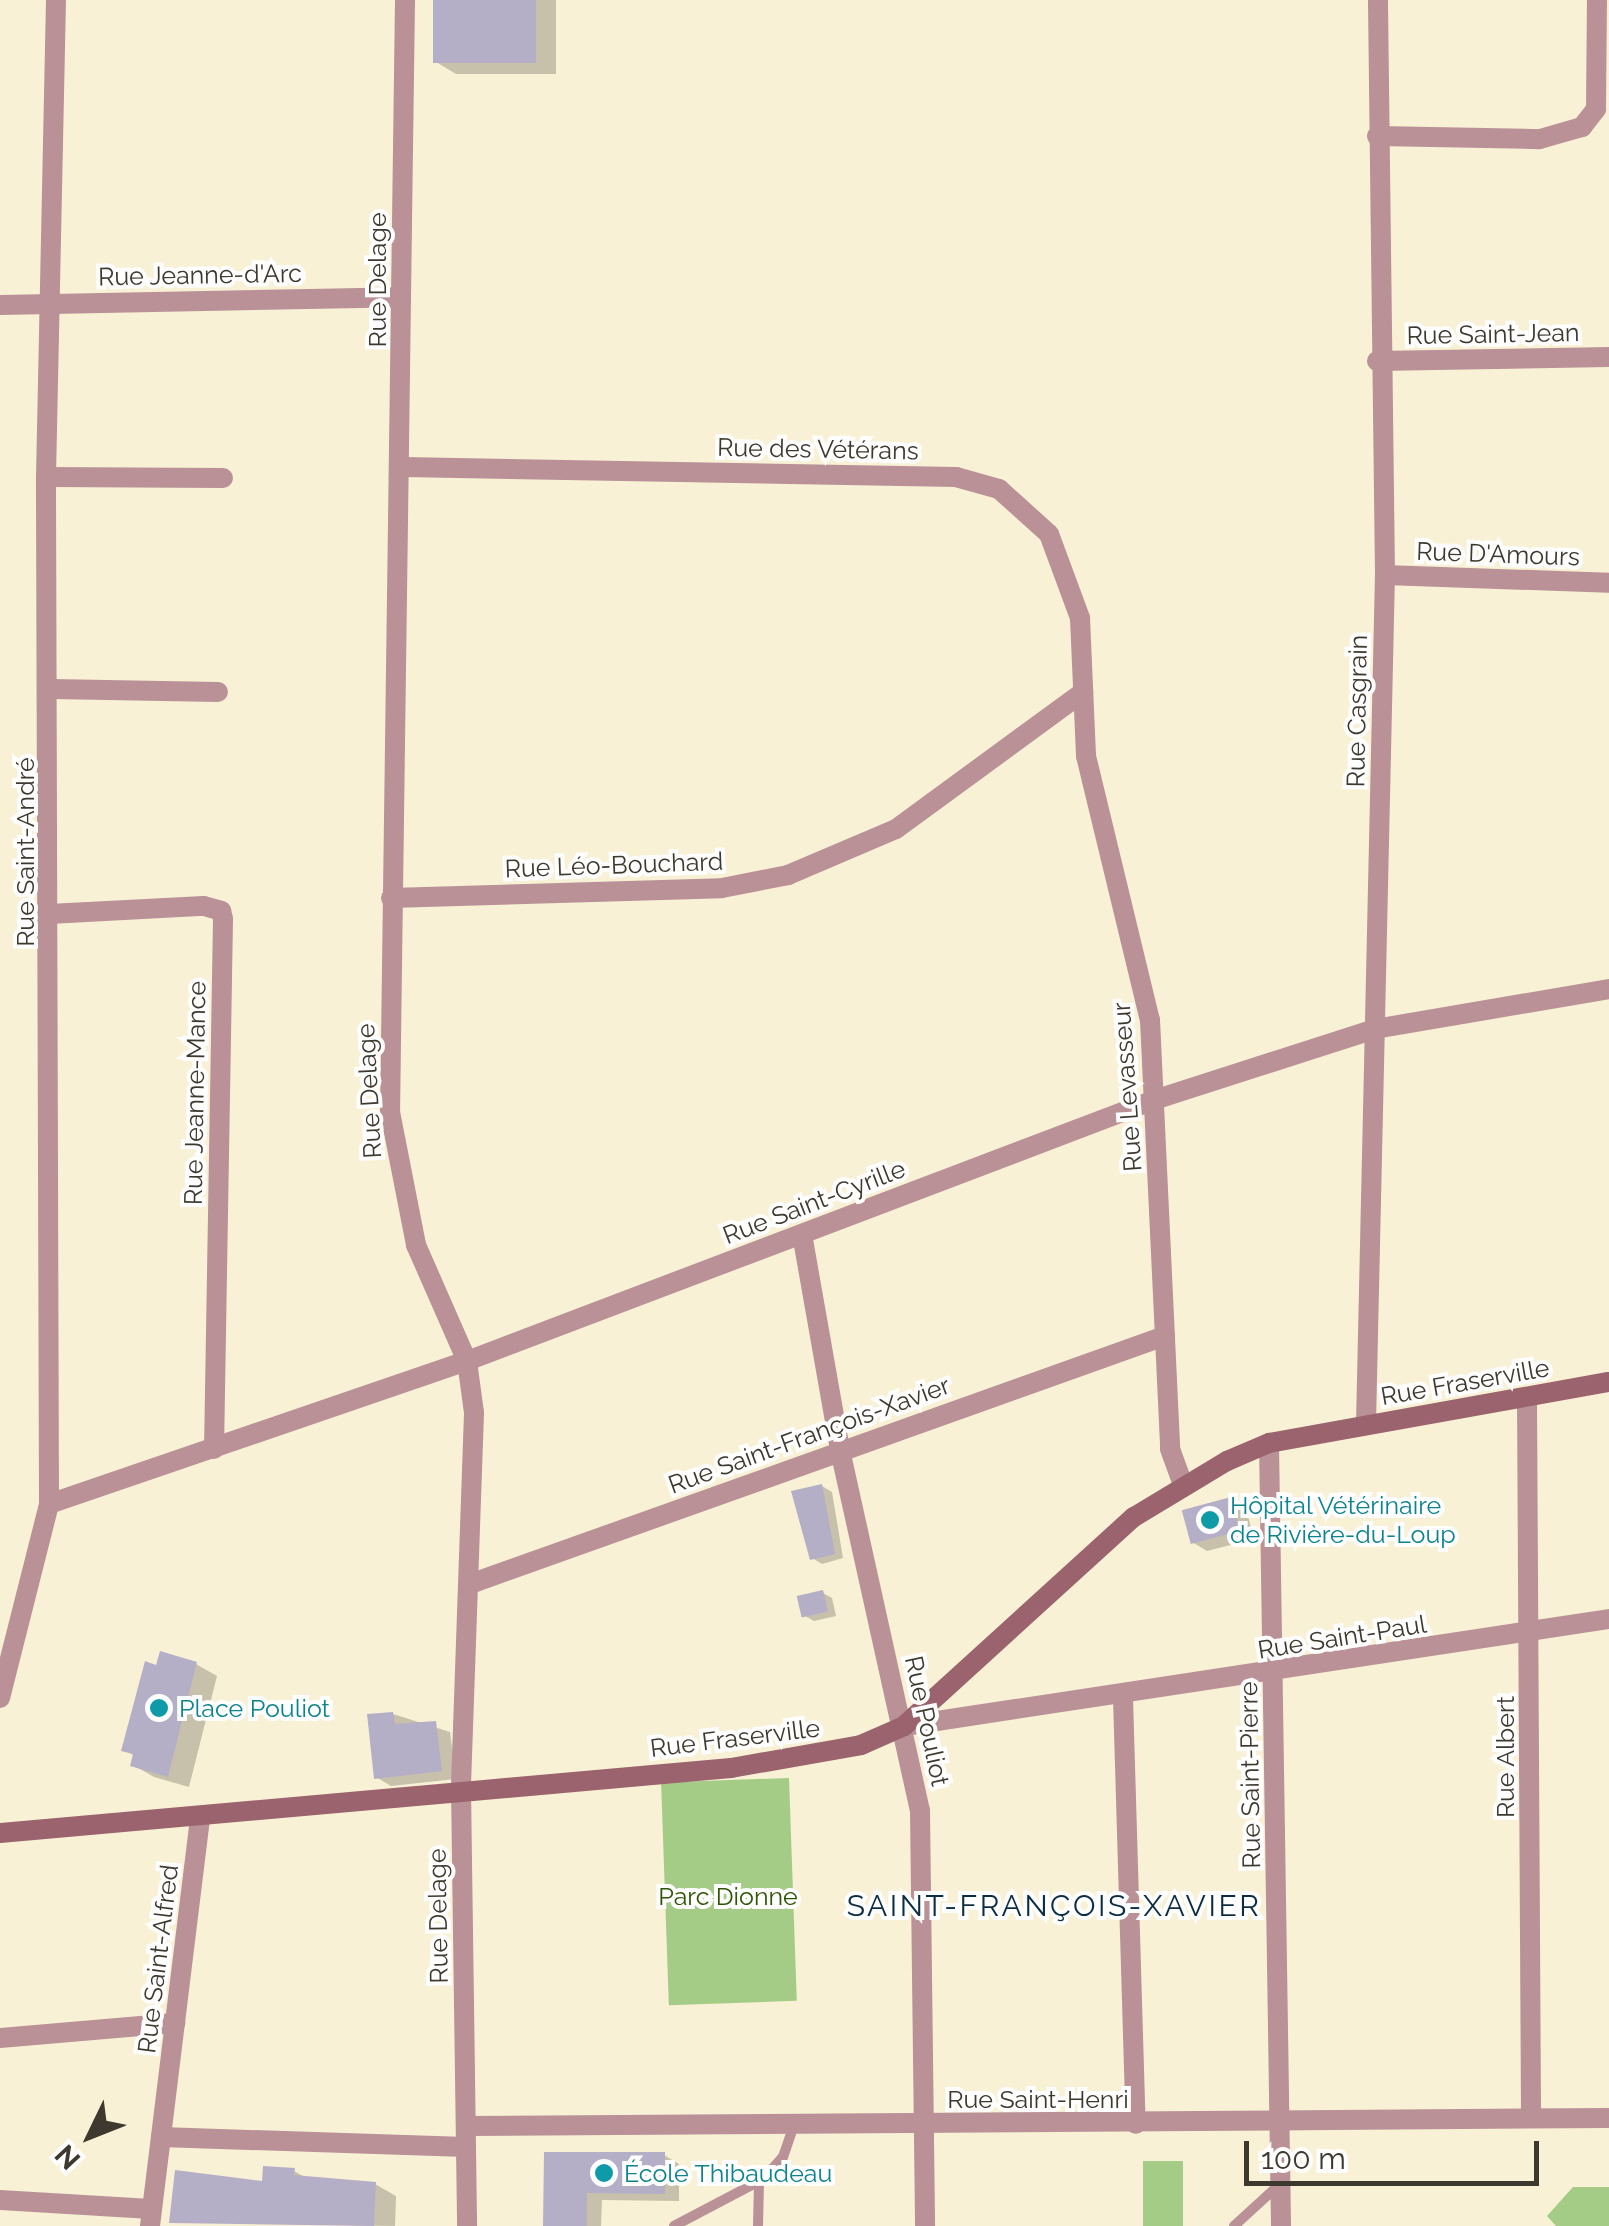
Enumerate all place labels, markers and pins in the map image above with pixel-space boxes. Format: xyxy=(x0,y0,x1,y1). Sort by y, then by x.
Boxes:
place label: Hôpital Vétérinaire de Rivière-du-Loup xyxy=(1230,1491,1456,1550)
marker: Hôpital Vétérinaire de Rivière-du-Loup xyxy=(1199,1509,1221,1531)
place label: Place Pouliot xyxy=(179,1693,330,1723)
marker: Place Pouliot xyxy=(148,1697,170,1719)
place label: École Thibaudeau xyxy=(624,2158,833,2188)
marker: École Thibaudeau xyxy=(593,2162,615,2184)

